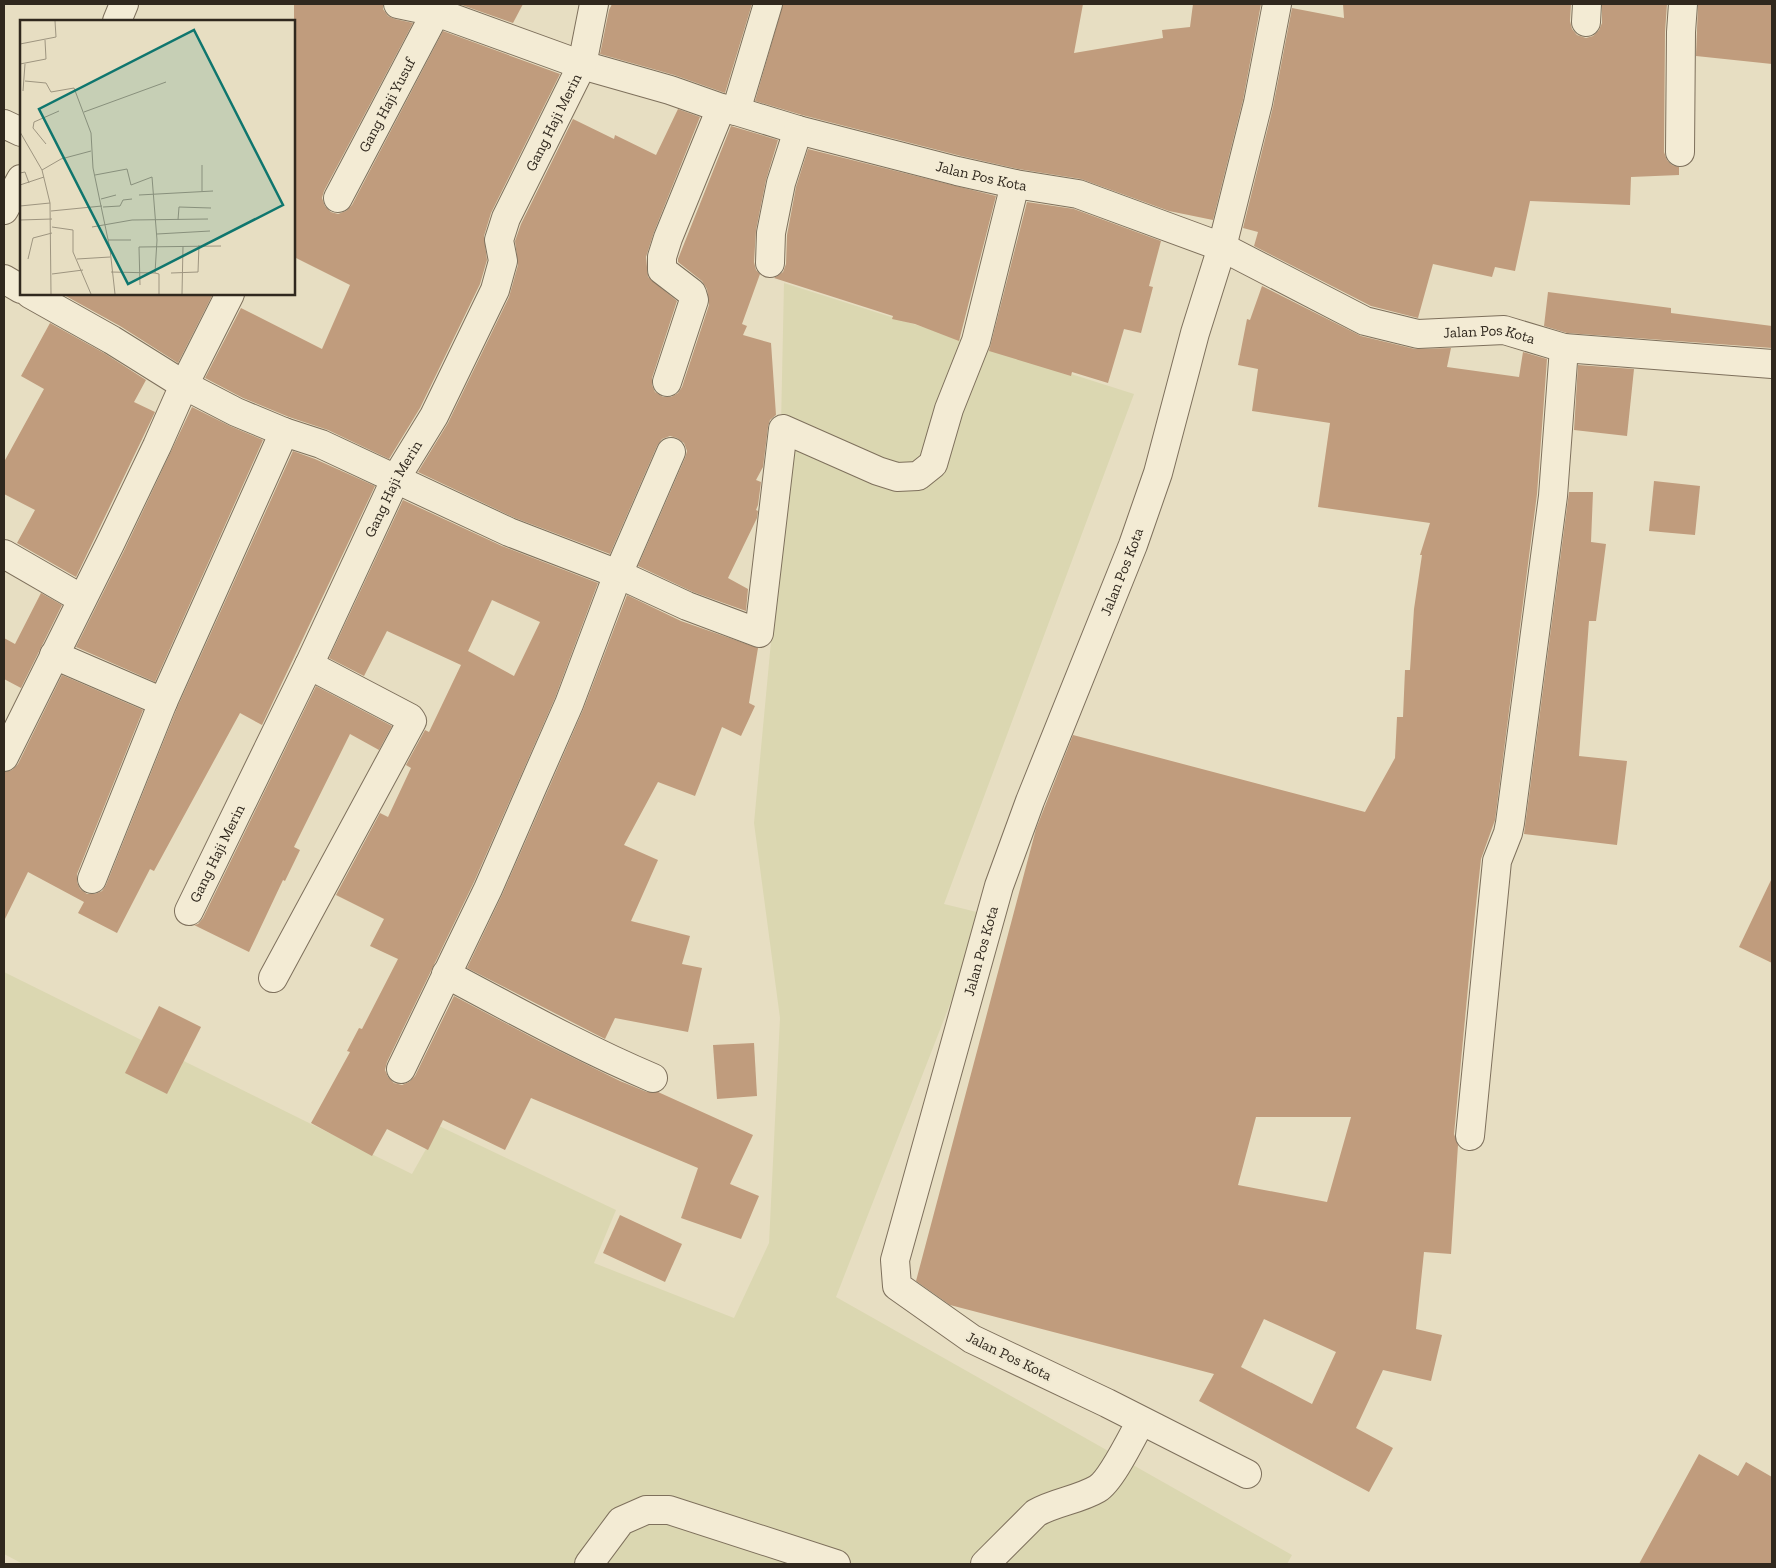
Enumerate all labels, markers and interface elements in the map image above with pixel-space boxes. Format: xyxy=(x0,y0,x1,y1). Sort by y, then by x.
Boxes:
inset map xyxy=(20,20,295,295)
street label: Gang Haji Yusuf xyxy=(355,54,420,155)
street label: Gang Haji Merin xyxy=(522,70,585,174)
street label: Jalan Pos Kota xyxy=(934,157,1028,195)
street label: Jalan Pos Kota xyxy=(1443,321,1537,348)
street label: Gang Haji Merin xyxy=(361,437,426,540)
street label: Jalan Pos Kota xyxy=(1097,526,1147,618)
street label: Gang Haji Merin xyxy=(186,801,249,905)
street label: Jalan Pos Kota xyxy=(960,904,1002,998)
street label: Jalan Pos Kota xyxy=(963,1328,1055,1384)

